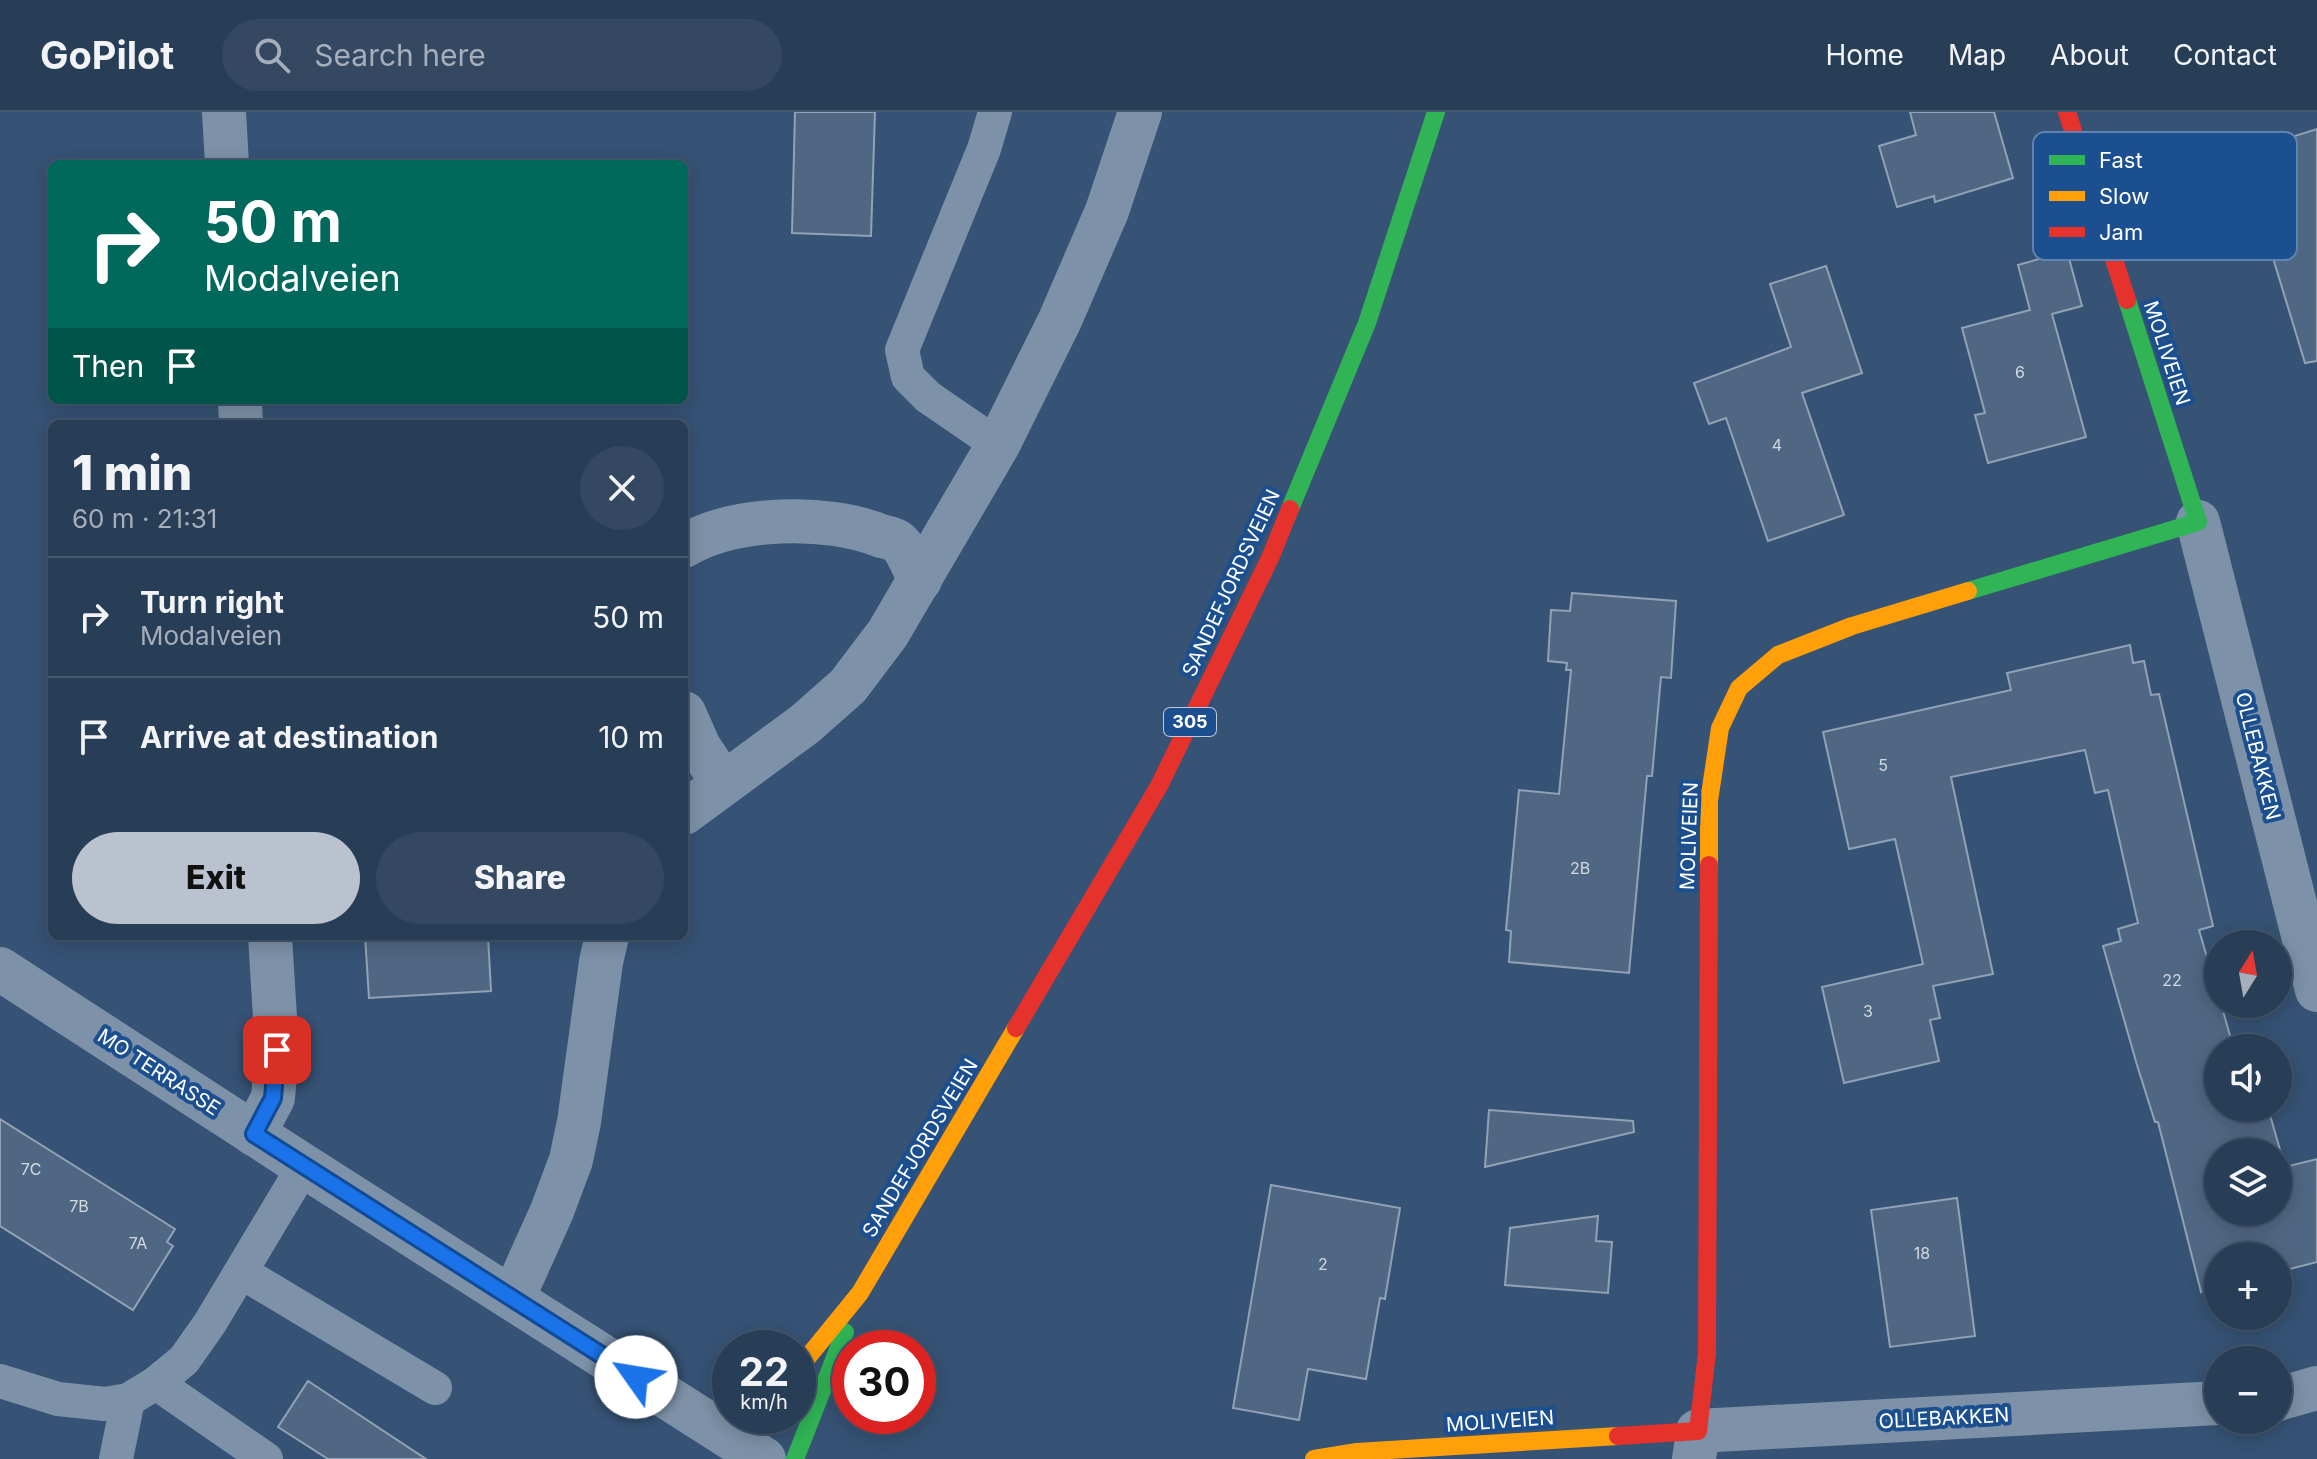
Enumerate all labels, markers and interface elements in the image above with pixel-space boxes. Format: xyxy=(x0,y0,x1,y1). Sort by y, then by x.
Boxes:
search box xyxy=(222,19,782,91)
text: GoPilot xyxy=(40,32,174,78)
icon: search xyxy=(250,33,294,77)
text: Search here xyxy=(314,37,486,73)
text: Home xyxy=(1825,38,1904,72)
text: Map xyxy=(1948,38,2006,72)
text: About xyxy=(2050,38,2129,72)
text: Contact xyxy=(2173,38,2277,72)
legend xyxy=(2033,132,2297,260)
text: Fast xyxy=(2099,147,2143,173)
text: Slow xyxy=(2099,183,2149,209)
text: 50 m xyxy=(204,188,342,256)
icon: right xyxy=(72,192,176,296)
text: Jam xyxy=(2099,219,2143,245)
text: Modalveien xyxy=(204,256,401,300)
street label: MOLIVEIEN xyxy=(2139,298,2195,408)
icon: arrive xyxy=(160,344,204,388)
text: Then xyxy=(72,348,144,384)
house number: 6 xyxy=(2015,362,2025,382)
house number: 4 xyxy=(1772,435,1782,455)
text: 1 min xyxy=(72,443,192,502)
button: close xyxy=(580,446,664,530)
street label: SANDEFJORDSVEIEN xyxy=(1177,486,1285,680)
text: 60 m · 21:31 xyxy=(72,503,217,534)
text: Turn right xyxy=(140,584,284,620)
icon: right xyxy=(72,595,116,639)
text: 50 m xyxy=(592,599,664,635)
text: Modalveien xyxy=(140,620,282,651)
street label: OLLEBAKKEN xyxy=(2231,690,2285,822)
road number: 305 xyxy=(1164,708,1216,736)
icon: arrive xyxy=(72,715,116,759)
text: Arrive at destination xyxy=(140,719,438,755)
text: 10 m xyxy=(598,719,664,755)
house number: 5 xyxy=(1878,755,1888,775)
street label: MOLIVEIEN xyxy=(1675,781,1703,891)
button: Exit xyxy=(72,832,360,924)
button: Share xyxy=(376,832,664,924)
house number: 2B xyxy=(1570,858,1590,878)
north arrow xyxy=(2204,930,2292,1018)
map controls xyxy=(2204,930,2292,1434)
house number: 22 xyxy=(2162,970,2182,990)
house number: 3 xyxy=(1863,1001,1873,1021)
pin xyxy=(243,1016,311,1084)
street label: MO TERRASSE xyxy=(93,1023,225,1121)
icon: arrive xyxy=(255,1028,299,1072)
button: sound xyxy=(2204,1034,2292,1122)
street label: SANDEFJORDSVEIEN xyxy=(857,1055,983,1241)
button: layers xyxy=(2204,1138,2292,1226)
house number: 7C xyxy=(21,1159,41,1179)
house number: 7B xyxy=(69,1196,89,1216)
house number: 7A xyxy=(129,1233,147,1253)
button: + xyxy=(2204,1242,2292,1330)
house number: 18 xyxy=(1914,1243,1930,1263)
house number: 2 xyxy=(1318,1254,1328,1274)
speed limit sign: 30 xyxy=(832,1330,936,1434)
position arrow xyxy=(594,1335,678,1419)
button: − xyxy=(2204,1346,2292,1434)
text: 22 xyxy=(739,1347,789,1396)
text: km/h xyxy=(740,1390,788,1414)
street label: OLLEBAKKEN xyxy=(1878,1403,2010,1433)
street label: MOLIVEIEN xyxy=(1445,1405,1555,1437)

